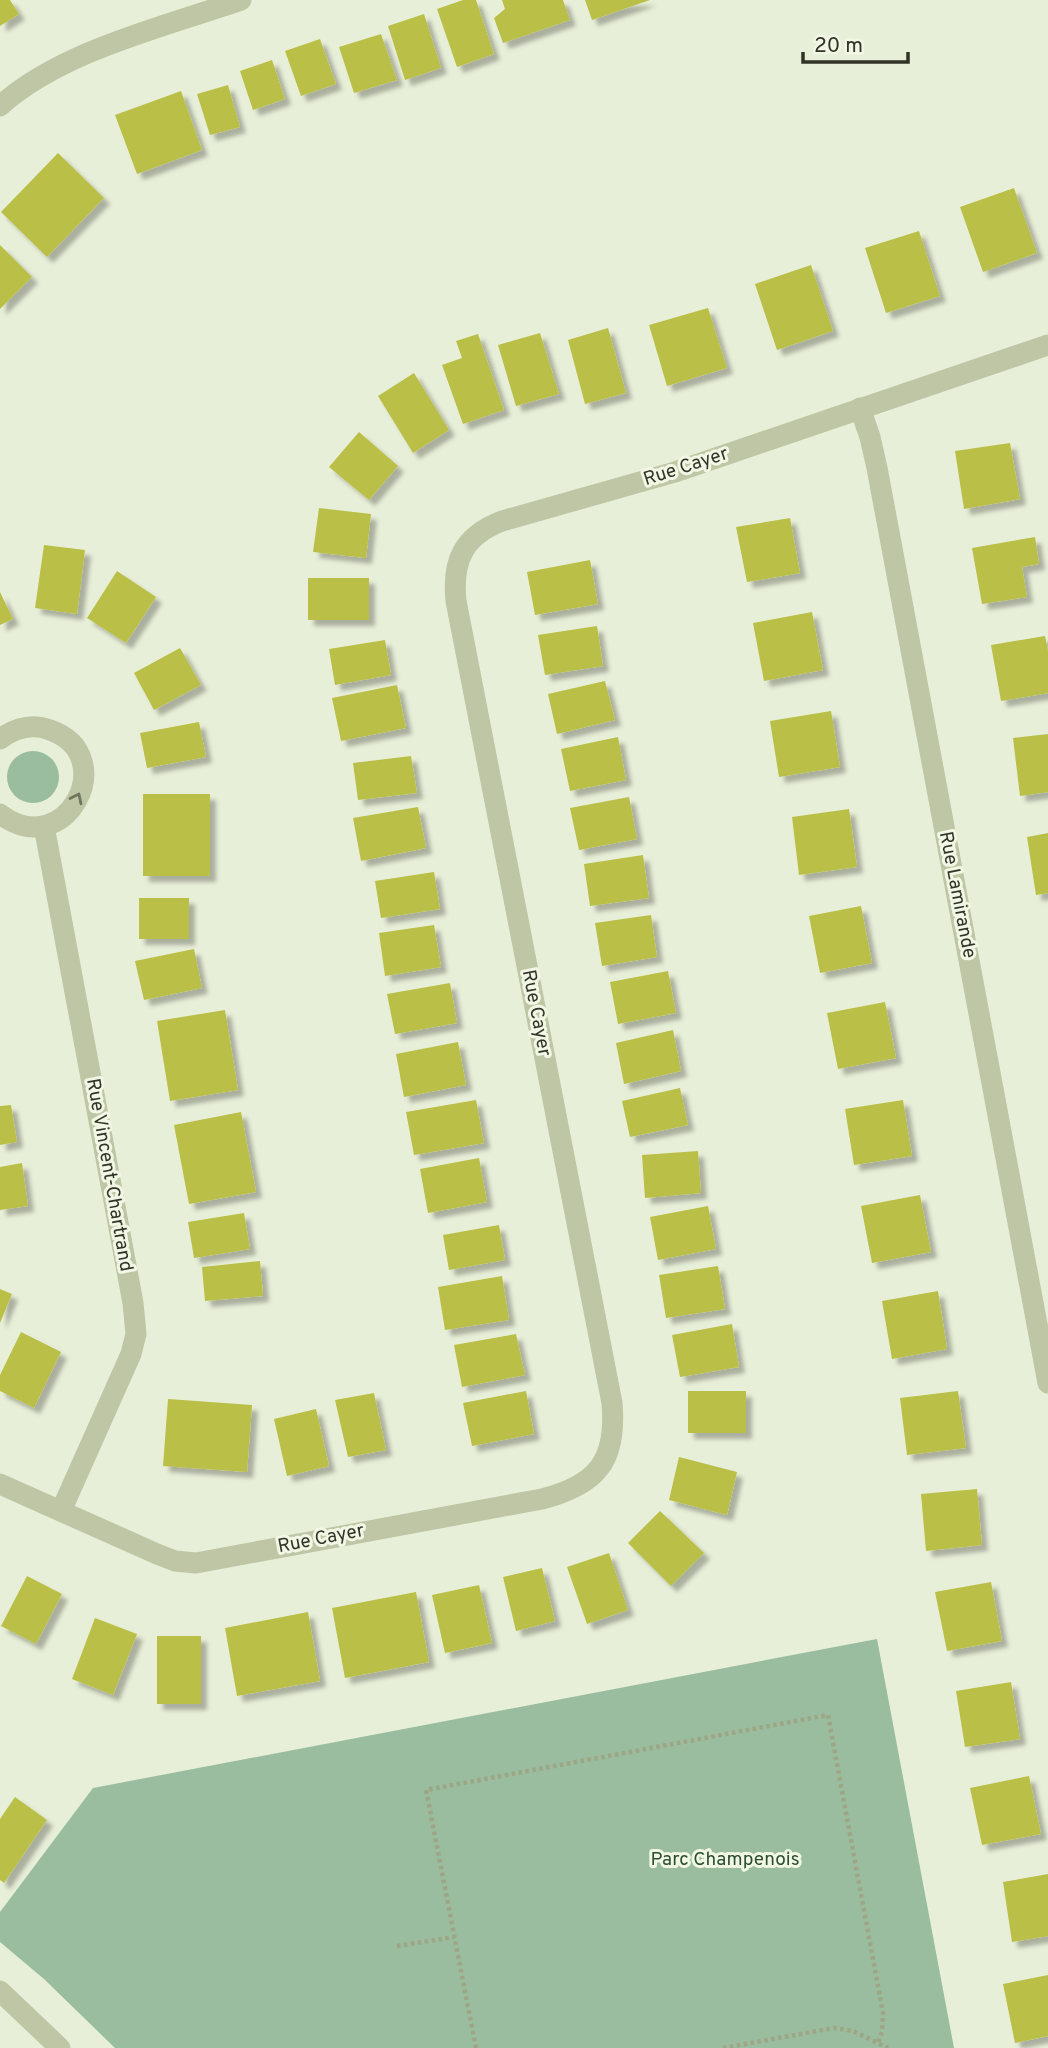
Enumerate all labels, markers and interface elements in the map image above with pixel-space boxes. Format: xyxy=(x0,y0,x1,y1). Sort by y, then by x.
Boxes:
scale bar xyxy=(803,21,908,65)
text: 20 m xyxy=(814,33,863,60)
street label: Rue Cayer xyxy=(641,442,732,492)
one-way arrow xyxy=(69,793,83,805)
street label: Rue Lamirande xyxy=(933,830,981,960)
street label: Rue Cayer xyxy=(516,968,556,1059)
street label: Rue Vincent-Chartrand xyxy=(80,1077,138,1273)
street label: Rue Cayer xyxy=(276,1519,367,1559)
park label: Parc Champenois xyxy=(650,1848,800,1872)

